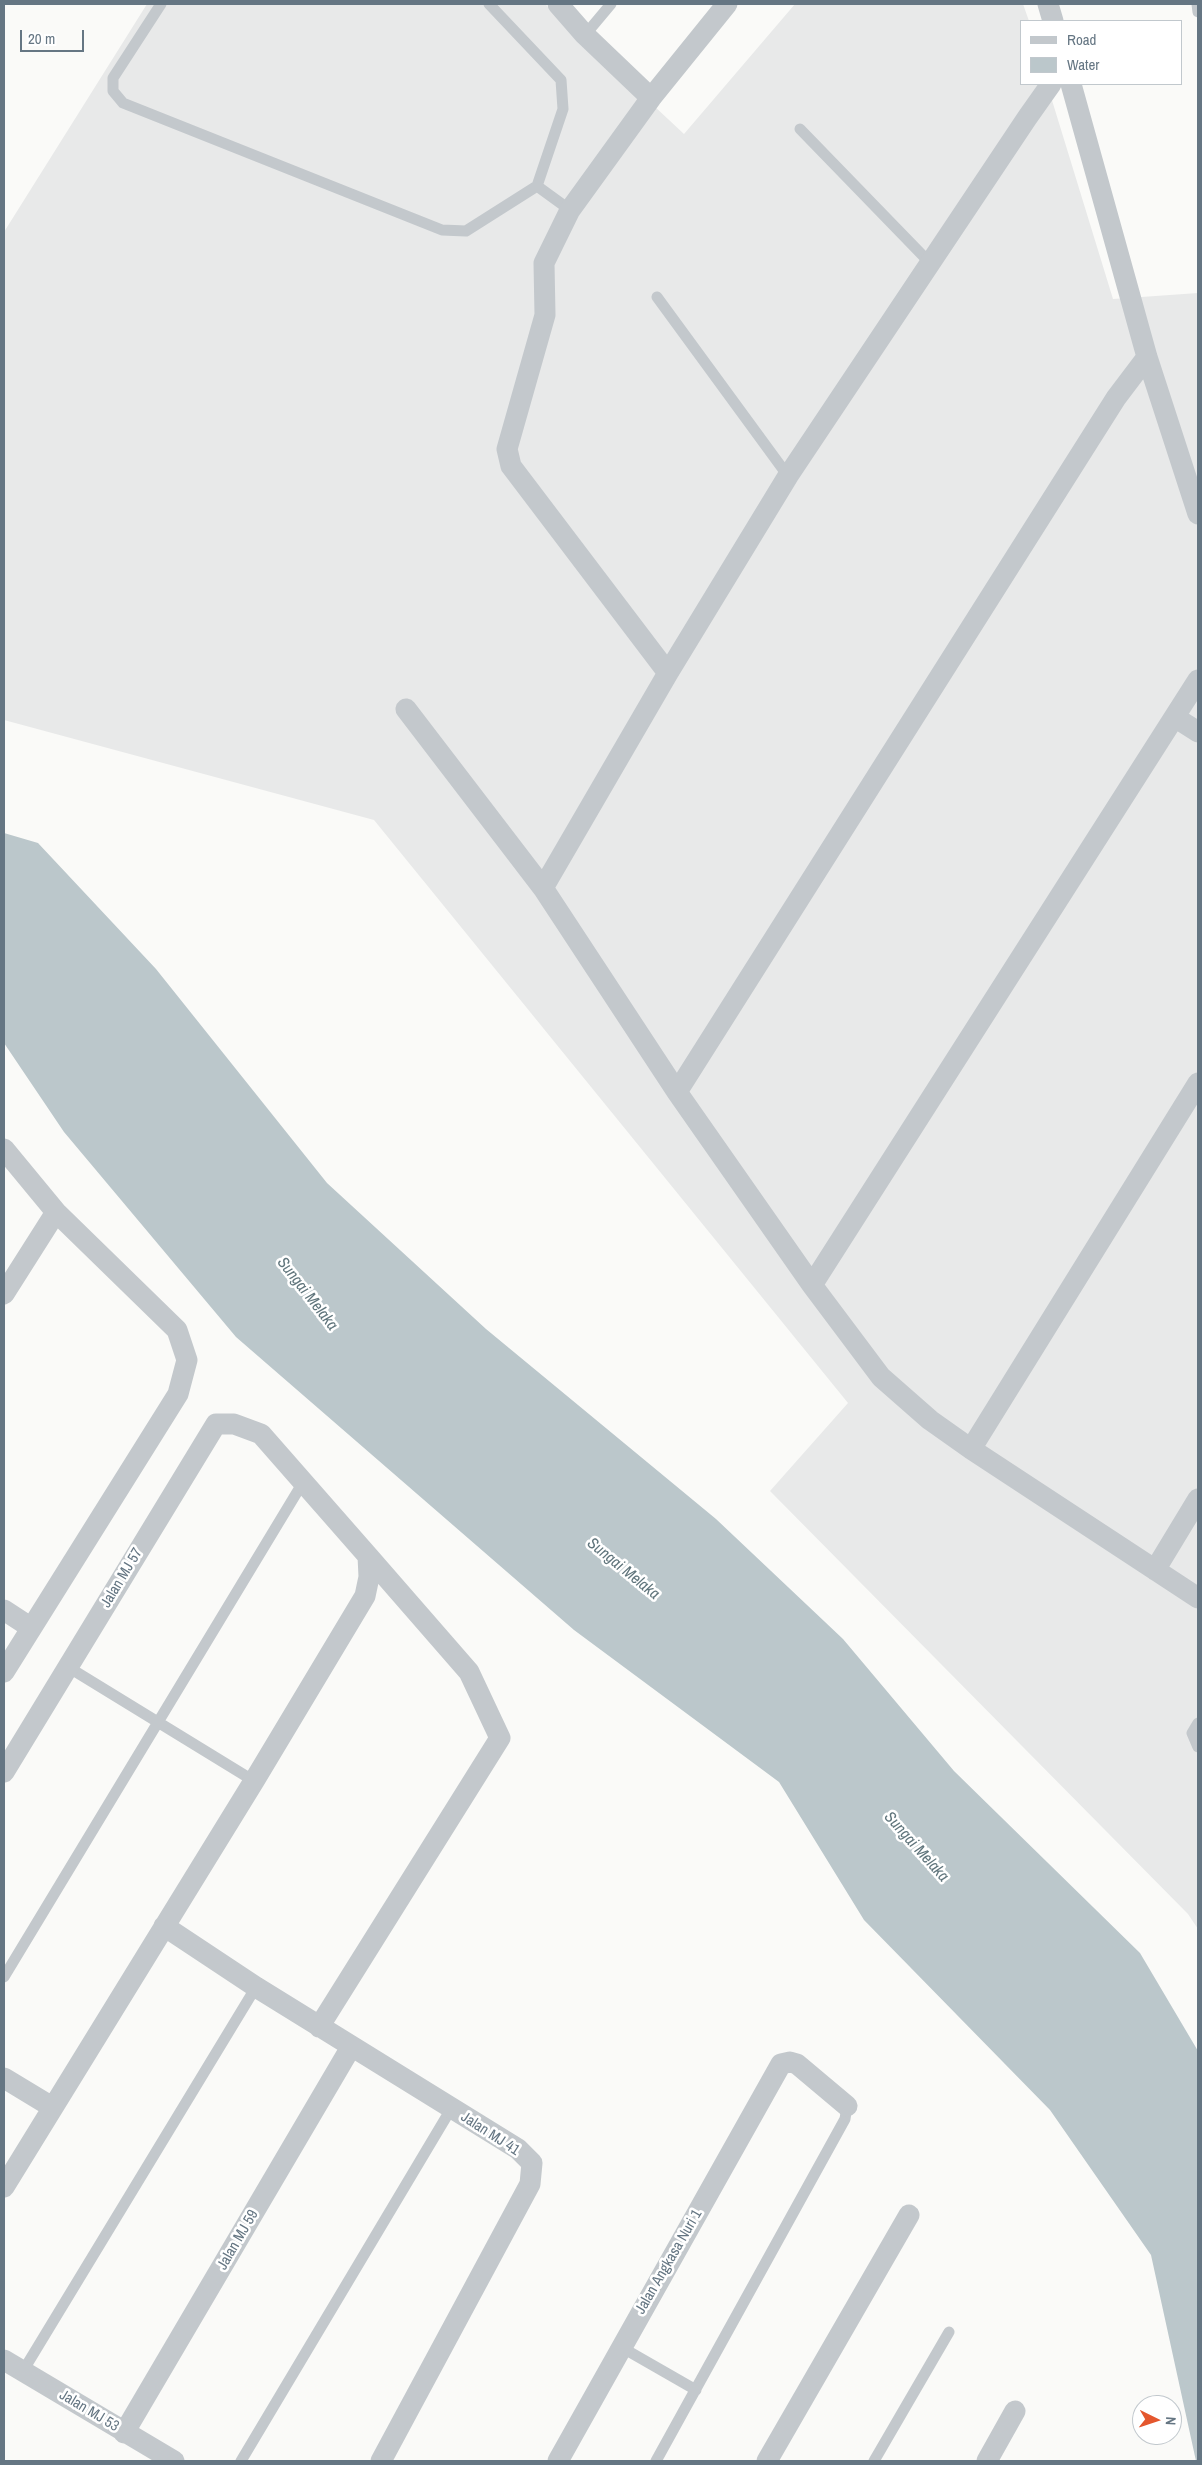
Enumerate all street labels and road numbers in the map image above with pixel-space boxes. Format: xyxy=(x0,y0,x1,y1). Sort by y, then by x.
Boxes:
street label: Jalan MJ 57 xyxy=(97,1545,147,1611)
street label: Jalan MJ 41 xyxy=(457,2108,523,2160)
street label: Jalan MJ 59 xyxy=(214,2207,262,2273)
street label: Jalan Angkasa Nuri 1 xyxy=(632,2207,706,2317)
street label: Jalan MJ 53 xyxy=(56,2386,122,2436)

